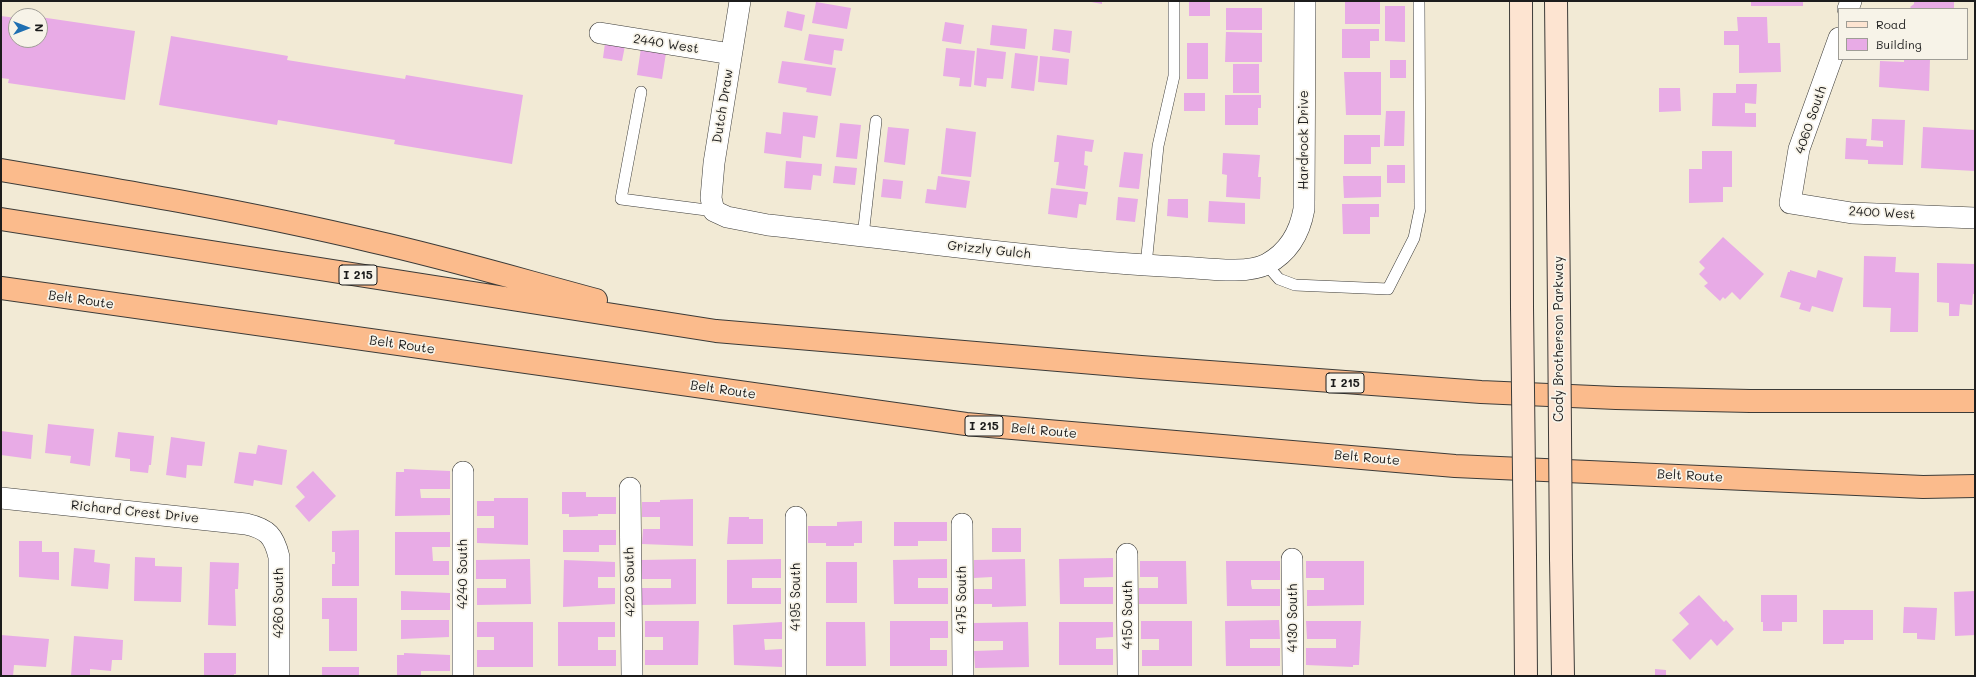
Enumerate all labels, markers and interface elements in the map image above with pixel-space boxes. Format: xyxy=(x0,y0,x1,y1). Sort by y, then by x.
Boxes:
north arrow xyxy=(8,8,48,48)
legend xyxy=(1838,8,1968,60)
text: Road xyxy=(1876,16,1906,32)
text: N xyxy=(32,24,47,32)
street label: 2440 West xyxy=(632,31,700,57)
text: Building xyxy=(1876,36,1922,52)
street label: Dutch Draw xyxy=(709,68,737,144)
street label: 4060 South xyxy=(1792,84,1830,156)
street label: Hardrock Drive xyxy=(1296,90,1312,190)
street label: 2400 West xyxy=(1848,203,1916,223)
street label: Grizzly Gulch xyxy=(947,238,1031,262)
street label: Cody Brotherson Parkway xyxy=(1551,256,1567,422)
road number: I 215 xyxy=(339,265,377,285)
street label: Belt Route xyxy=(47,288,115,312)
street label: Belt Route xyxy=(368,333,436,357)
road number: I 215 xyxy=(1326,373,1364,393)
street label: Belt Route xyxy=(689,378,757,402)
road number: I 215 xyxy=(965,416,1003,436)
street label: Belt Route xyxy=(1010,420,1078,442)
street label: Belt Route xyxy=(1333,447,1401,469)
street label: Belt Route xyxy=(1657,466,1723,486)
street label: Richard Crest Drive xyxy=(70,498,200,526)
street label: 4240 South xyxy=(455,539,471,609)
street label: 4220 South xyxy=(622,547,638,617)
street label: 4195 South xyxy=(788,563,804,631)
street label: 4175 South xyxy=(954,566,970,634)
street label: 4260 South xyxy=(271,568,287,638)
street label: 4150 South xyxy=(1120,581,1136,649)
street label: 4130 South xyxy=(1285,584,1301,652)

